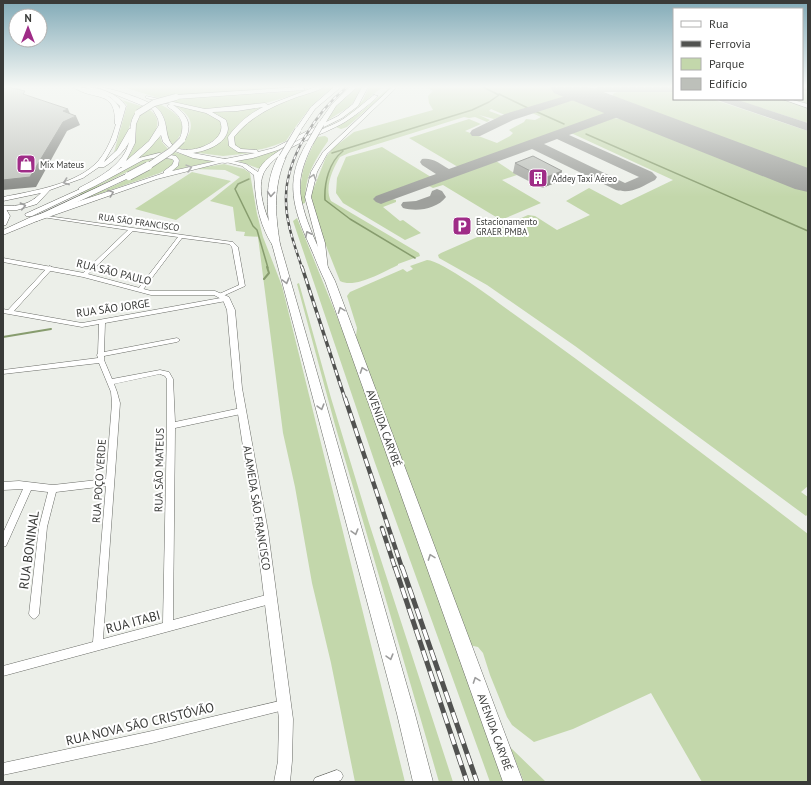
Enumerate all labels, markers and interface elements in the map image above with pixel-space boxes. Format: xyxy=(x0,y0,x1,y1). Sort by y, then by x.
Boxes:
north arrow xyxy=(8,8,48,48)
legend xyxy=(673,8,803,100)
text: N xyxy=(24,11,32,25)
text: Rua xyxy=(709,16,728,31)
text: Ferrovia xyxy=(709,36,751,51)
text: Parque xyxy=(709,56,744,71)
text: Edifício xyxy=(709,76,747,91)
shop icon: Mix Mateus xyxy=(15,153,37,175)
place label: Mix Mateus xyxy=(40,159,84,170)
one-way arrow xyxy=(186,164,193,173)
building icon: Addey Taxi Aéreo xyxy=(527,167,549,189)
place label: Addey Taxi Aéreo xyxy=(552,173,617,184)
one-way arrow xyxy=(308,174,316,181)
one-way arrow xyxy=(62,178,69,186)
one-way arrow xyxy=(107,190,114,198)
one-way arrow xyxy=(267,191,276,197)
one-way arrow xyxy=(19,203,26,211)
street label: RUA SÃO FRANCISCO xyxy=(98,211,180,233)
parking icon: Estacionamento GRAER PMBA xyxy=(451,215,473,237)
place label: Estacionamento GRAER PMBA xyxy=(476,216,538,237)
one-way arrow xyxy=(305,231,313,238)
street label: RUA SÃO PAULO xyxy=(75,256,153,288)
one-way arrow xyxy=(281,278,290,285)
street label: RUA SÃO JORGE xyxy=(75,296,151,320)
one-way arrow xyxy=(337,307,345,314)
one-way arrow xyxy=(359,366,367,373)
street label: AVENIDA CARYBÉ xyxy=(364,387,405,469)
one-way arrow xyxy=(316,403,324,410)
street label: RUA SÃO MATEUS xyxy=(151,427,167,512)
street label: RUA POÇO VERDE xyxy=(89,438,109,523)
street label: ALAMEDA SÃO FRANCISCO xyxy=(240,445,274,571)
street label: RUA BONINAL xyxy=(15,510,43,590)
one-way arrow xyxy=(350,528,359,535)
one-way arrow xyxy=(428,554,436,561)
street label: RUA ITABI xyxy=(104,607,162,637)
one-way arrow xyxy=(385,653,394,660)
one-way arrow xyxy=(472,676,480,683)
street label: AVENIDA CARYBÉ xyxy=(475,691,516,773)
street label: RUA NOVA SÃO CRISTÓVÃO xyxy=(64,699,216,749)

